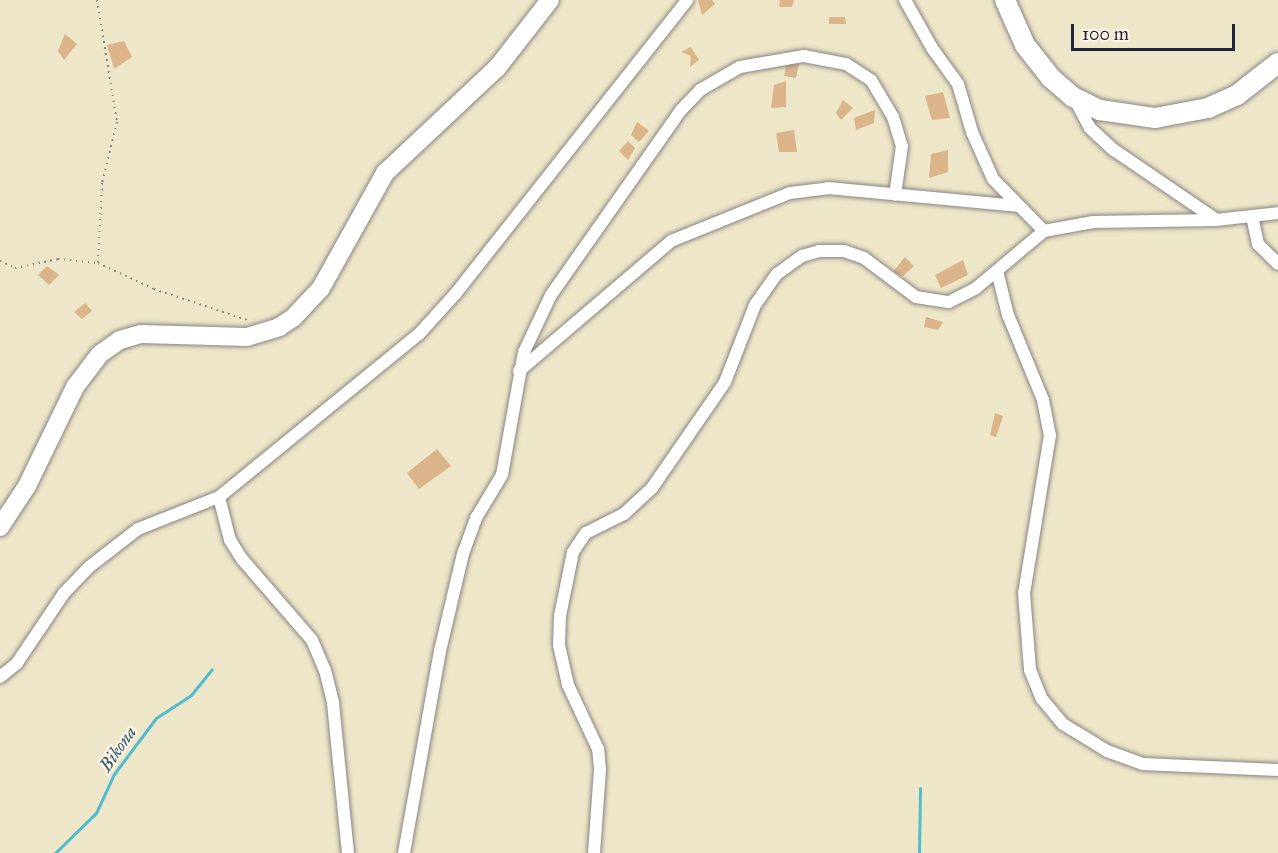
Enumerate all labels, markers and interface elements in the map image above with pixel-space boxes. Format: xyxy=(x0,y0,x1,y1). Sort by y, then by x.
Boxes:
scale bar xyxy=(1074,12,1238,50)
text: 100 m xyxy=(1082,23,1129,45)
water label: Bikona xyxy=(95,722,141,776)

